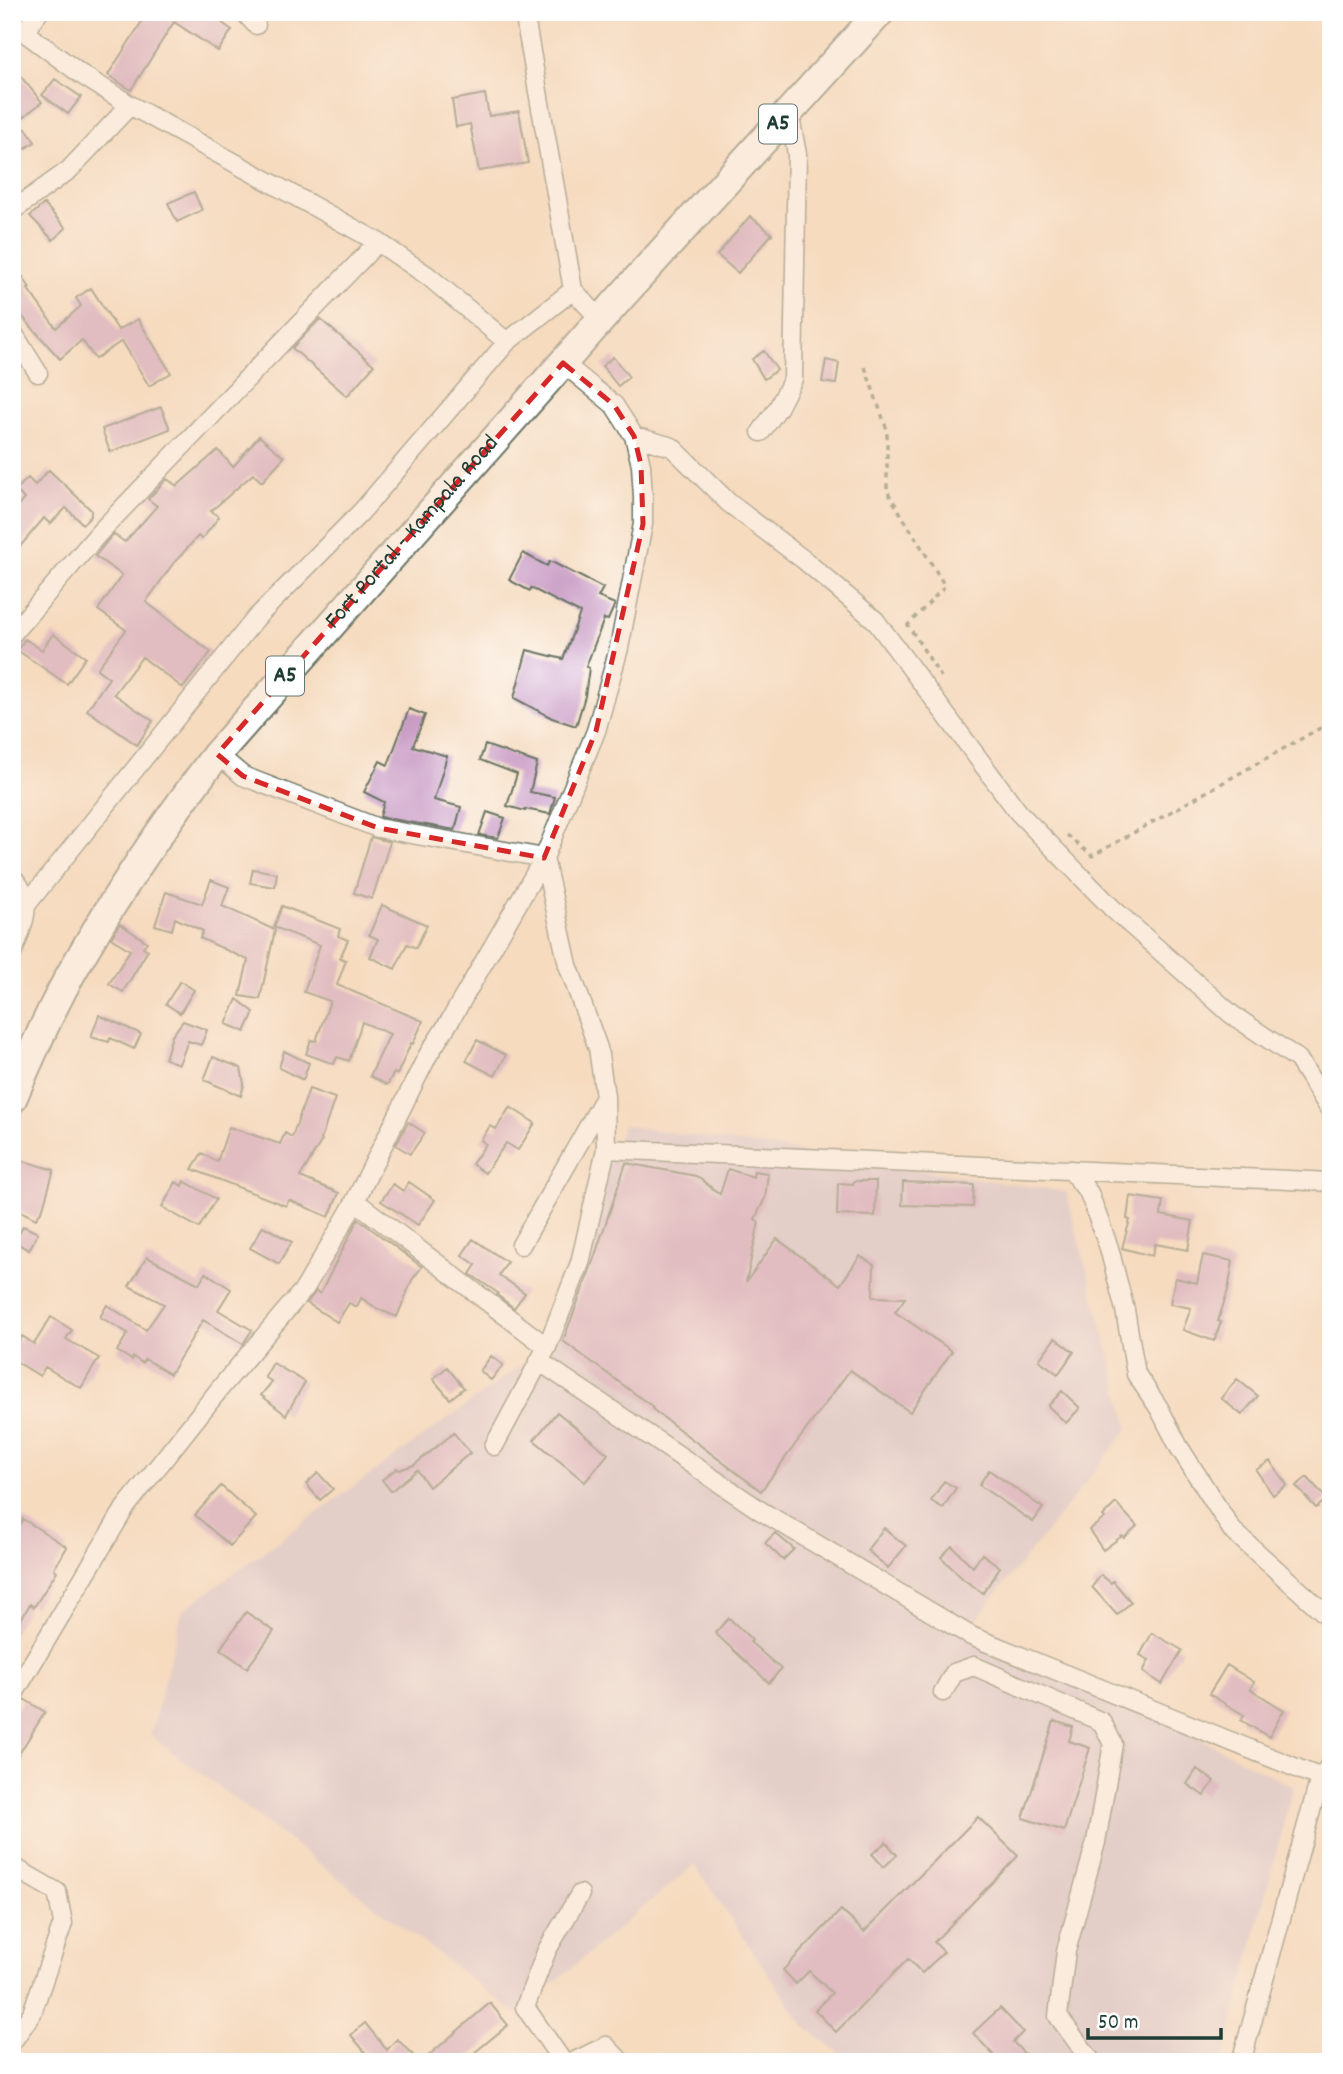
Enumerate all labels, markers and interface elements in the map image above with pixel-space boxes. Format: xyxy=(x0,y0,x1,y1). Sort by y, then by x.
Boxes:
road number: A5 xyxy=(759,105,797,144)
street label: Fort Portal - Kampala Road xyxy=(318,428,508,637)
road number: A5 xyxy=(266,656,304,696)
scale bar xyxy=(1088,1997,1220,2041)
text: 50 m xyxy=(1098,2009,1138,2039)

